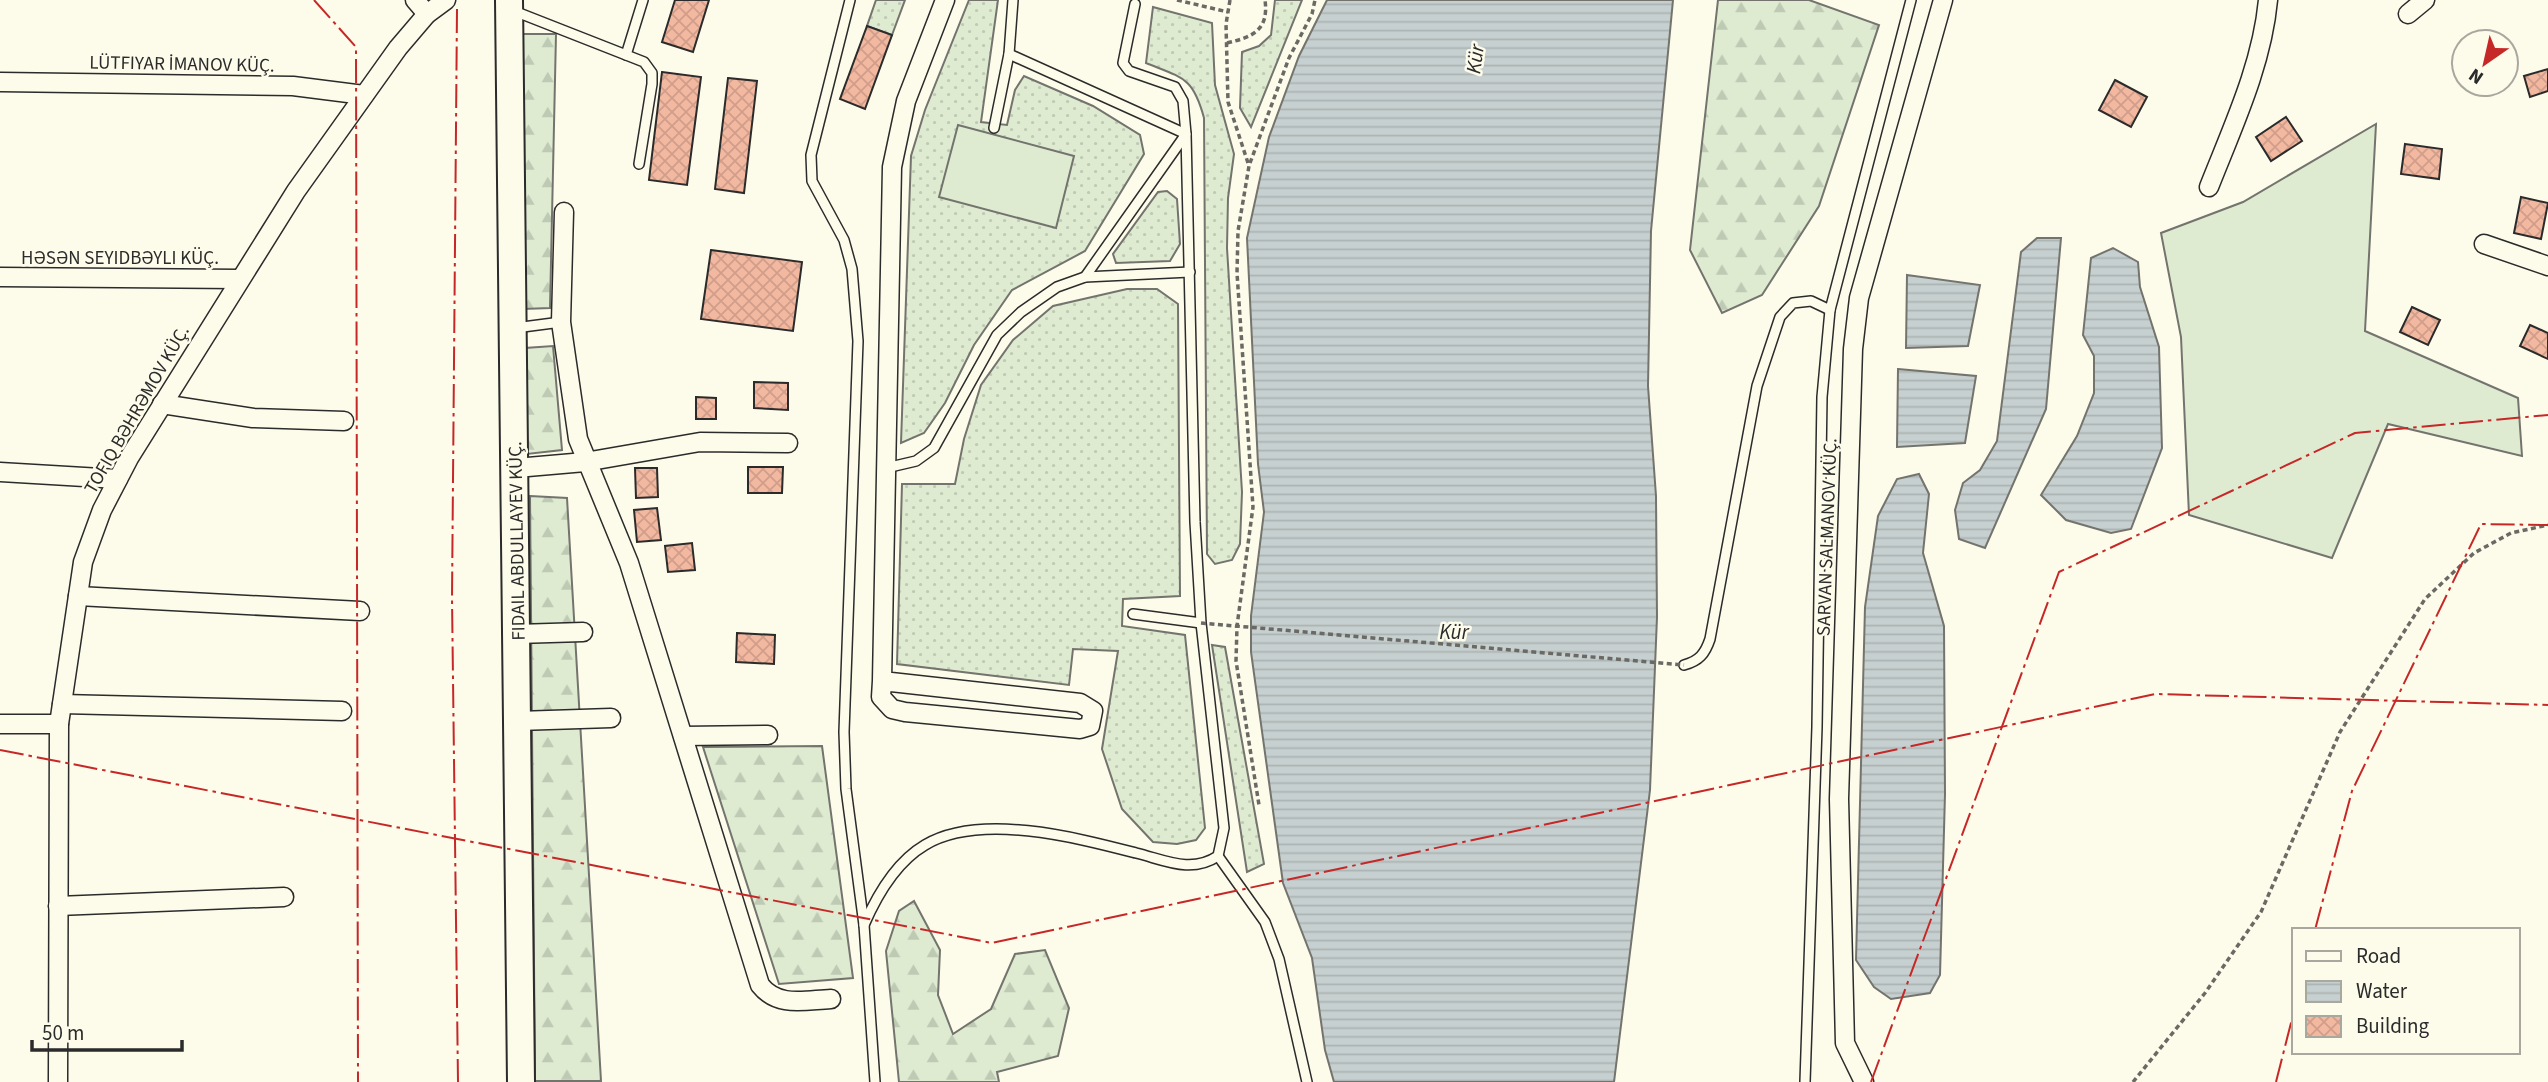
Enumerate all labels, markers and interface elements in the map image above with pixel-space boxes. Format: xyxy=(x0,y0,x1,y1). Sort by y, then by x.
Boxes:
north arrow xyxy=(2450,28,2520,98)
water label: Kür xyxy=(1458,42,1492,76)
street label: LÜTFIYAR İMANOV KÜÇ. xyxy=(89,49,275,80)
text: N xyxy=(2464,61,2489,91)
street label: HƏSƏN SEYIDBƏYLI KÜÇ. xyxy=(21,245,219,272)
street label: TOFIQ BƏHRƏMOV KÜÇ. xyxy=(78,320,197,499)
street label: SARVAN SALMANOV KÜÇ. xyxy=(1811,438,1844,636)
street label: FIDAIL ABDULLAYEV KÜÇ. xyxy=(502,441,533,641)
water label: Kür xyxy=(1439,617,1470,647)
legend xyxy=(2292,928,2520,1054)
text: Road xyxy=(2356,941,2401,971)
text: Water xyxy=(2356,976,2408,1006)
scale bar xyxy=(32,1009,182,1052)
text: Building xyxy=(2356,1011,2430,1041)
text: 50 m xyxy=(42,1018,84,1048)

